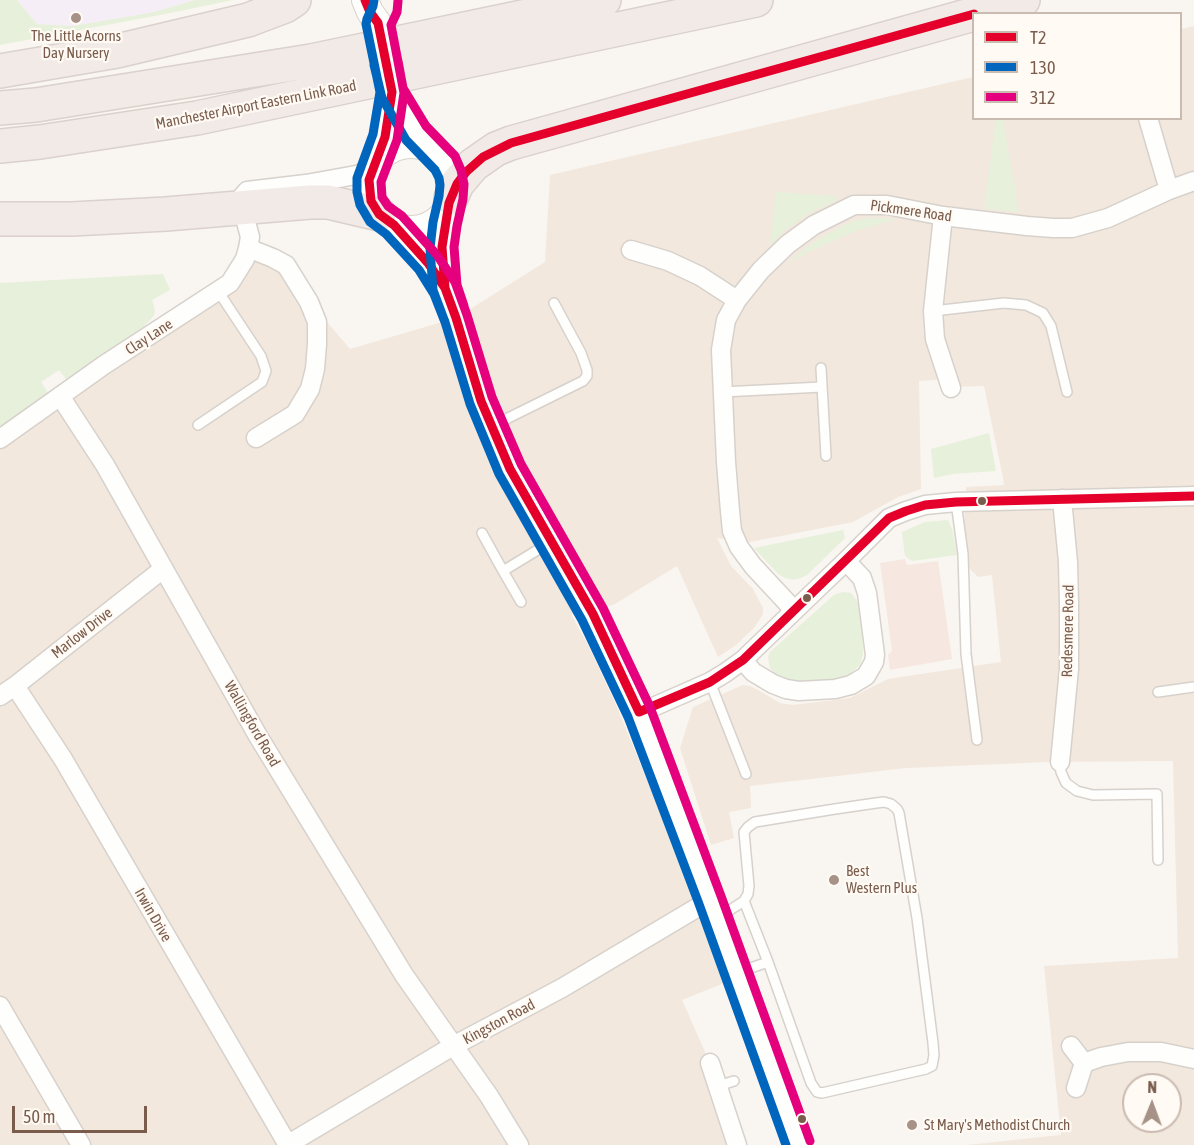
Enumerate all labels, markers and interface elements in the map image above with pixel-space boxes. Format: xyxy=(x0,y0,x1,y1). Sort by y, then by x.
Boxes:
marker: The Little Acorns Day Nursery xyxy=(69,11,83,25)
legend xyxy=(972,12,1182,120)
place label: The Little Acorns Day Nursery xyxy=(31,27,121,62)
text: T2 xyxy=(1030,27,1046,48)
text: 130 xyxy=(1030,57,1055,78)
street label: Manchester Airport Eastern Link Road xyxy=(154,77,358,133)
text: 312 xyxy=(1030,87,1055,108)
street label: Pickmere Road xyxy=(869,196,953,226)
street label: Clay Lane xyxy=(122,315,176,359)
unlabelled marker xyxy=(976,495,988,507)
street label: Redesmere Road xyxy=(1058,584,1078,678)
unlabelled marker xyxy=(801,592,813,604)
street label: Marlow Drive xyxy=(48,604,116,662)
street label: Wallingford Road xyxy=(220,678,284,770)
place label: Best Western Plus xyxy=(846,862,917,897)
marker: Best Western Plus xyxy=(827,873,841,887)
street label: Irwin Drive xyxy=(130,885,176,945)
street label: Kingston Road xyxy=(460,996,538,1048)
north arrow xyxy=(1122,1073,1182,1133)
text: N xyxy=(1147,1078,1157,1096)
scale bar xyxy=(15,1094,150,1132)
text: 50 m xyxy=(23,1106,55,1127)
unlabelled marker xyxy=(796,1113,808,1125)
place label: St Mary's Methodist Church xyxy=(924,1116,1070,1134)
marker: St Mary's Methodist Church xyxy=(905,1118,919,1132)

